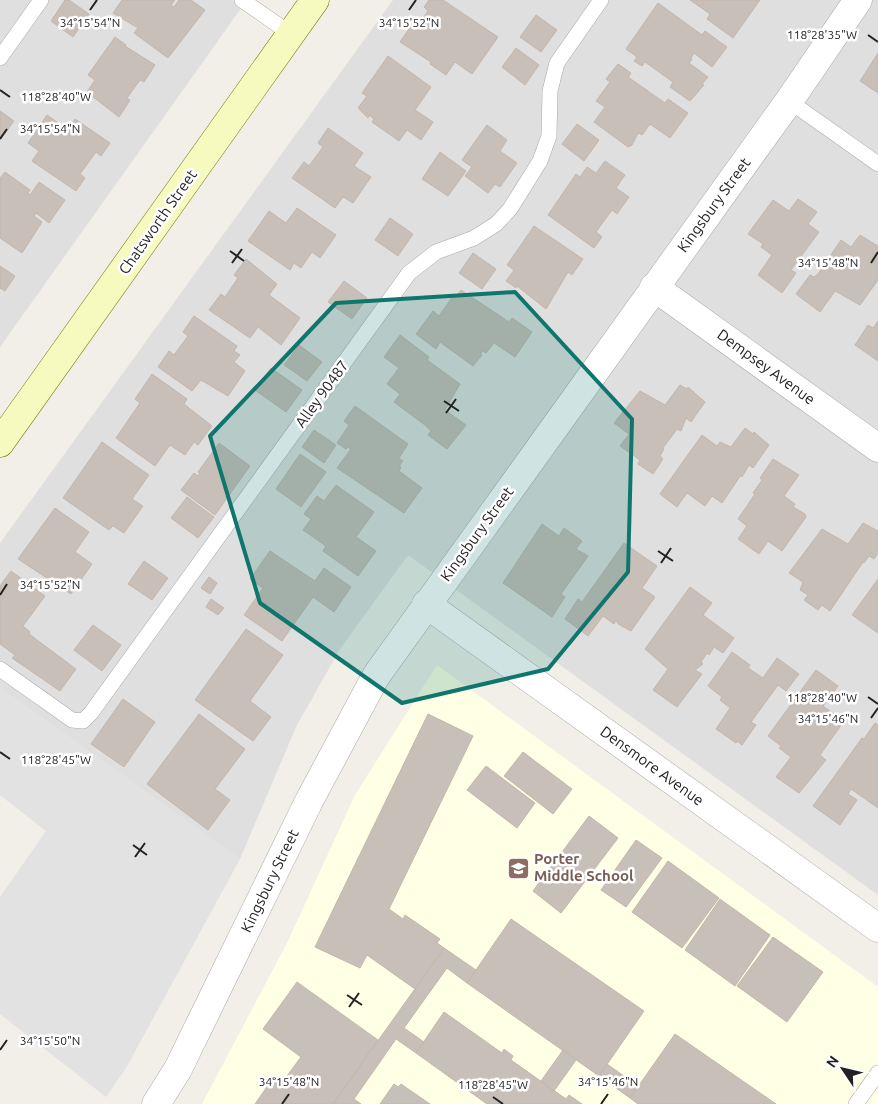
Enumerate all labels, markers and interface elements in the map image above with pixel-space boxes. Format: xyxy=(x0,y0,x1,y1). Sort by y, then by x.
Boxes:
text: 34°15'54"N xyxy=(60,16,120,29)
text: 34°15'52"N xyxy=(379,16,439,29)
text: 118°28'35"W xyxy=(787,28,857,41)
text: 118°28'40"W xyxy=(21,90,91,103)
text: 34°15'54"N xyxy=(20,122,80,135)
street label: Kingsbury Street xyxy=(674,154,754,255)
street label: Chatsworth Street xyxy=(115,166,200,277)
text: 34°15'48"N xyxy=(798,256,858,269)
street label: Dempsey Avenue xyxy=(714,325,818,408)
street label: Alley 90487 xyxy=(292,357,352,431)
street label: Kingsbury Street xyxy=(437,483,517,584)
text: 34°15'52"N xyxy=(20,578,80,591)
text: 118°28'40"W xyxy=(787,691,857,704)
text: 34°15'46"N xyxy=(798,712,858,725)
street label: Densmore Avenue xyxy=(597,722,707,809)
text: 118°28'45"W xyxy=(21,753,91,766)
street label: Kingsbury Street xyxy=(237,826,302,935)
place label: Porter Middle School xyxy=(534,850,634,884)
school or university icon: Porter Middle School xyxy=(506,856,530,880)
text: 34°15'50"N xyxy=(20,1034,80,1047)
north arrow xyxy=(818,1044,868,1094)
text: N xyxy=(823,1053,842,1070)
text: 34°15'48"N xyxy=(259,1075,319,1088)
text: 34°15'46"N xyxy=(578,1075,638,1088)
text: 118°28'45"W xyxy=(458,1078,528,1091)

